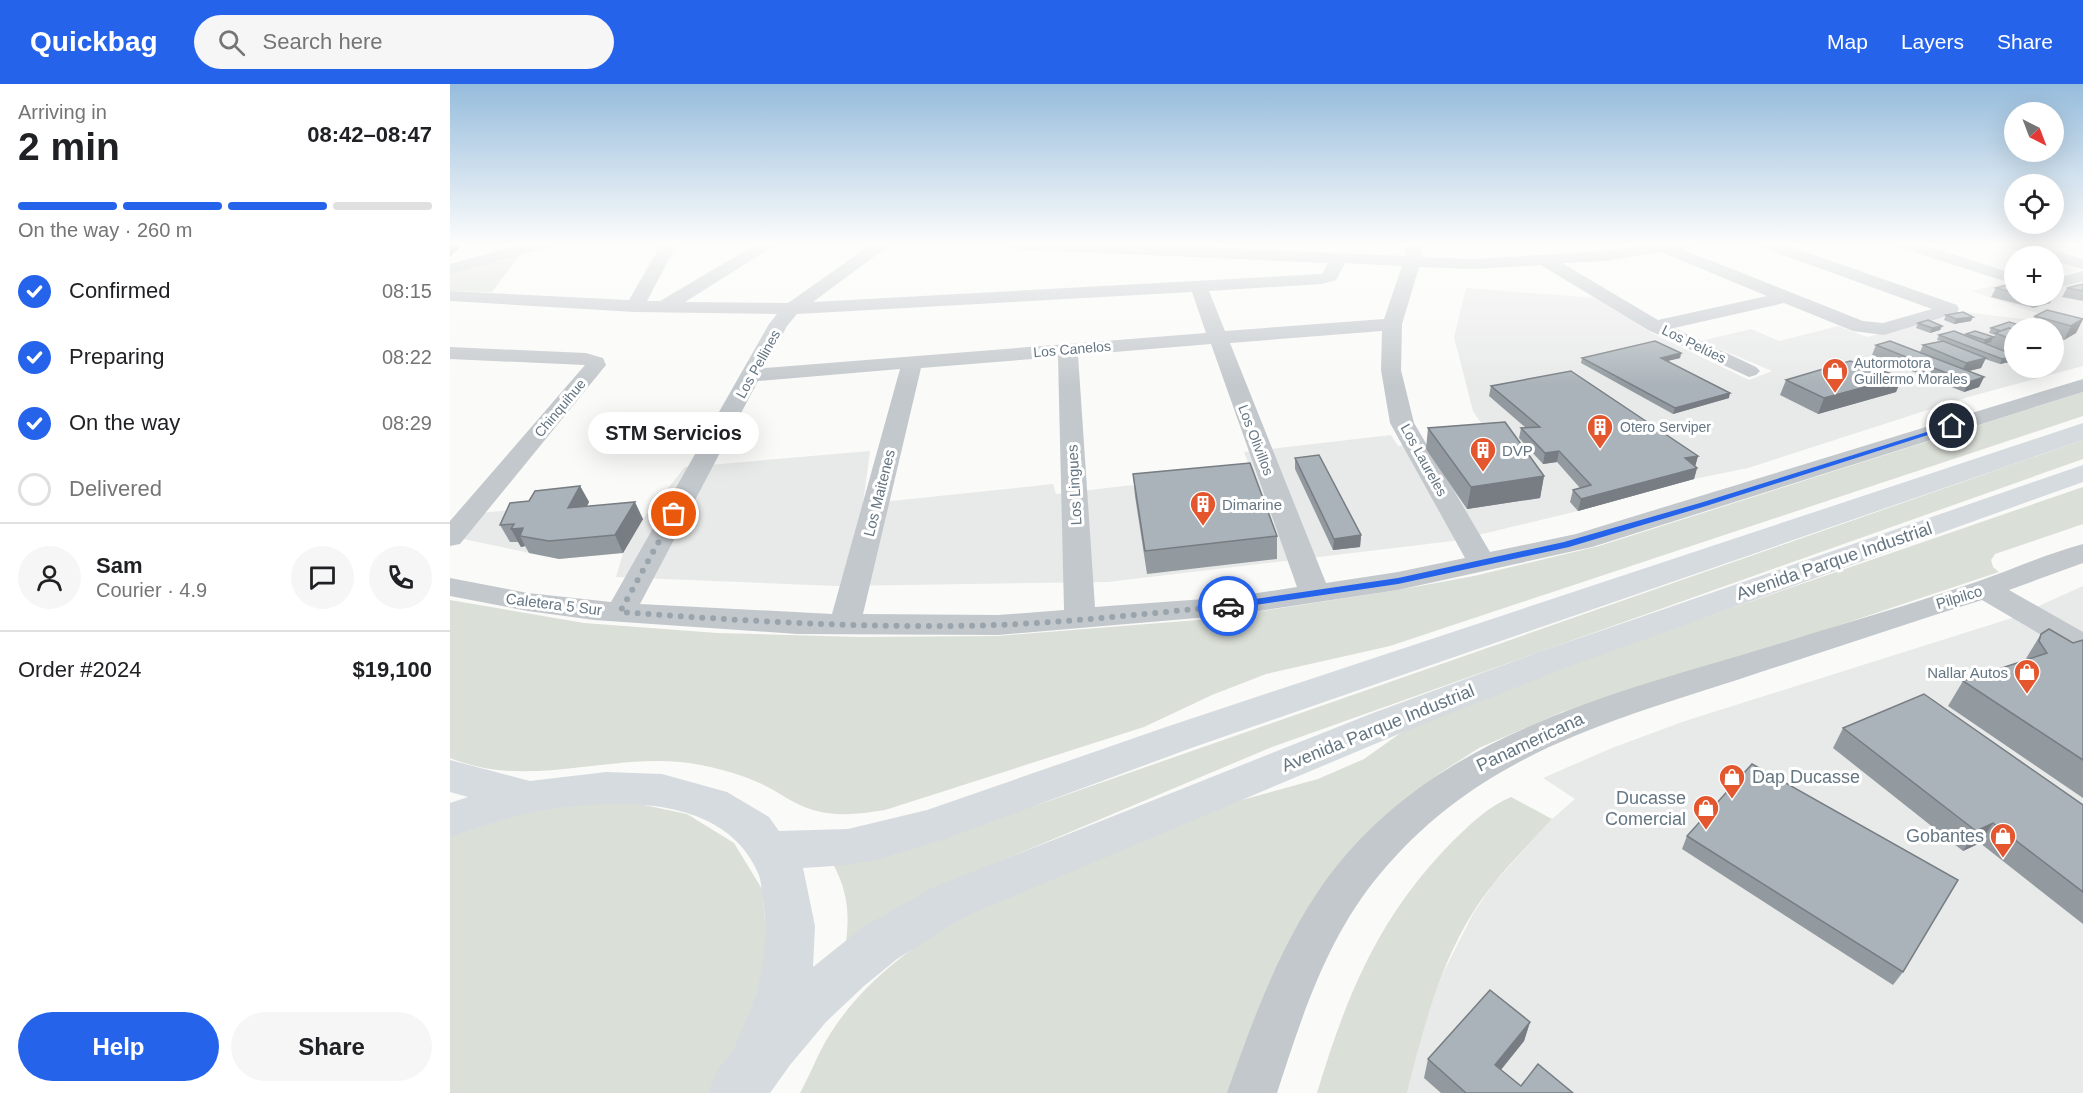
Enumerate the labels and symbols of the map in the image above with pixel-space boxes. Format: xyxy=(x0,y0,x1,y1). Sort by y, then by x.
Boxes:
north arrow xyxy=(2004,102,2064,162)
street label: Los Pelúes xyxy=(1659,322,1729,366)
street label: Los Pellines xyxy=(733,327,783,401)
street label: Los Canelos xyxy=(1033,338,1111,360)
place label: Autormotora Guillermo Morales xyxy=(1854,355,1968,387)
shop icon: Autormotora Guillermo Morales xyxy=(1820,356,1850,394)
street label: Chinquihue xyxy=(531,376,589,440)
pin xyxy=(1926,400,1977,451)
street label: Los Olivillos xyxy=(1235,402,1277,478)
callout: STM Servicios xyxy=(588,412,760,454)
building icon: Otero Serviper xyxy=(1585,412,1615,450)
place label: Otero Serviper xyxy=(1620,419,1711,435)
street label: Los Laureles xyxy=(1398,421,1450,499)
building icon: DVP xyxy=(1468,435,1498,473)
place label: DVP xyxy=(1502,442,1533,459)
street label: Los Lingues xyxy=(1063,444,1085,526)
street label: Los Maitenes xyxy=(860,448,898,538)
pin xyxy=(648,488,699,539)
building icon: Dimarine xyxy=(1188,489,1218,527)
place label: Dimarine xyxy=(1222,496,1282,513)
street label: Avenida Parque Industrial xyxy=(1733,518,1935,604)
courier xyxy=(1198,576,1258,636)
street label: Pilpilco xyxy=(1934,582,1984,612)
street label: Caletera 5 Sur xyxy=(505,590,603,618)
shop icon: Nallar Autos xyxy=(2012,657,2042,695)
place label: Nallar Autos xyxy=(1927,664,2008,681)
street label: Avenida Parque Industrial xyxy=(1279,680,1477,776)
street label: Panamericana xyxy=(1473,708,1588,776)
shop icon: Dap Ducasse xyxy=(1717,762,1747,800)
place label: Dap Ducasse xyxy=(1752,767,1860,787)
place label: Ducasse Comercial xyxy=(1605,788,1686,829)
shop icon: Ducasse Comercial xyxy=(1691,793,1721,831)
shop icon: Gobantes xyxy=(1988,821,2018,859)
place label: Gobantes xyxy=(1906,826,1984,846)

